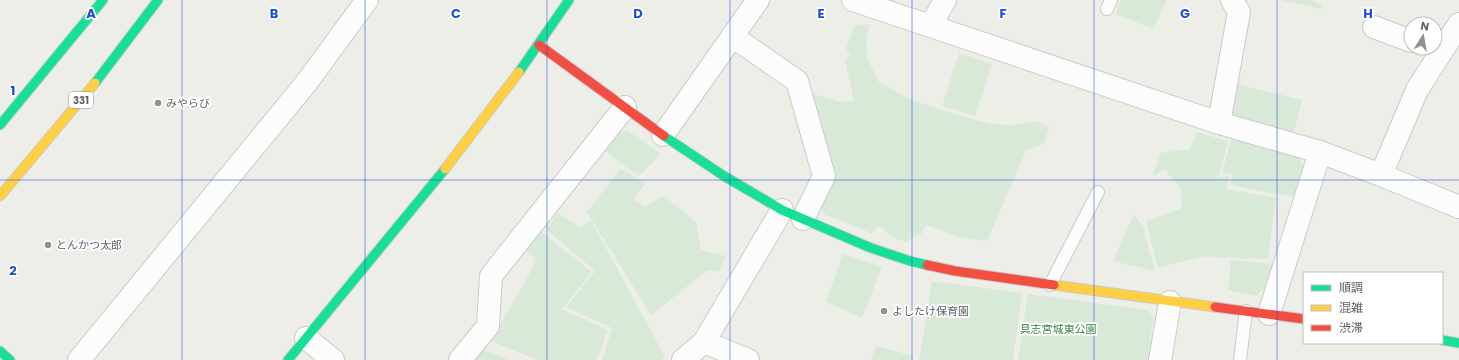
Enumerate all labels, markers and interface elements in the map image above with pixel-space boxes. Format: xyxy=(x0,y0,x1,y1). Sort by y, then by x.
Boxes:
text: A xyxy=(86,4,96,23)
text: B xyxy=(270,4,279,23)
text: C xyxy=(451,4,461,23)
text: D xyxy=(633,4,643,23)
text: E xyxy=(817,4,825,23)
text: F xyxy=(999,4,1007,23)
text: G xyxy=(1180,4,1190,23)
text: H xyxy=(1363,4,1373,23)
north arrow xyxy=(1403,16,1443,56)
text: N xyxy=(1419,18,1430,35)
text: 1 xyxy=(11,81,15,100)
road number: 331 xyxy=(69,92,93,108)
place label: みやらび xyxy=(166,95,210,111)
marker: みやらび xyxy=(153,98,163,108)
place label: とんかつ太郎 xyxy=(56,237,122,253)
marker: とんかつ太郎 xyxy=(43,240,53,250)
text: 2 xyxy=(9,261,17,280)
legend xyxy=(1303,272,1443,344)
text: 順調 xyxy=(1339,279,1363,296)
text: 混雑 xyxy=(1339,299,1363,316)
place label: よしたけ保育園 xyxy=(892,303,969,319)
marker: よしたけ保育園 xyxy=(879,306,889,316)
text: 渋滞 xyxy=(1339,319,1363,336)
park label: 具志宮城東公園 xyxy=(1020,321,1097,337)

